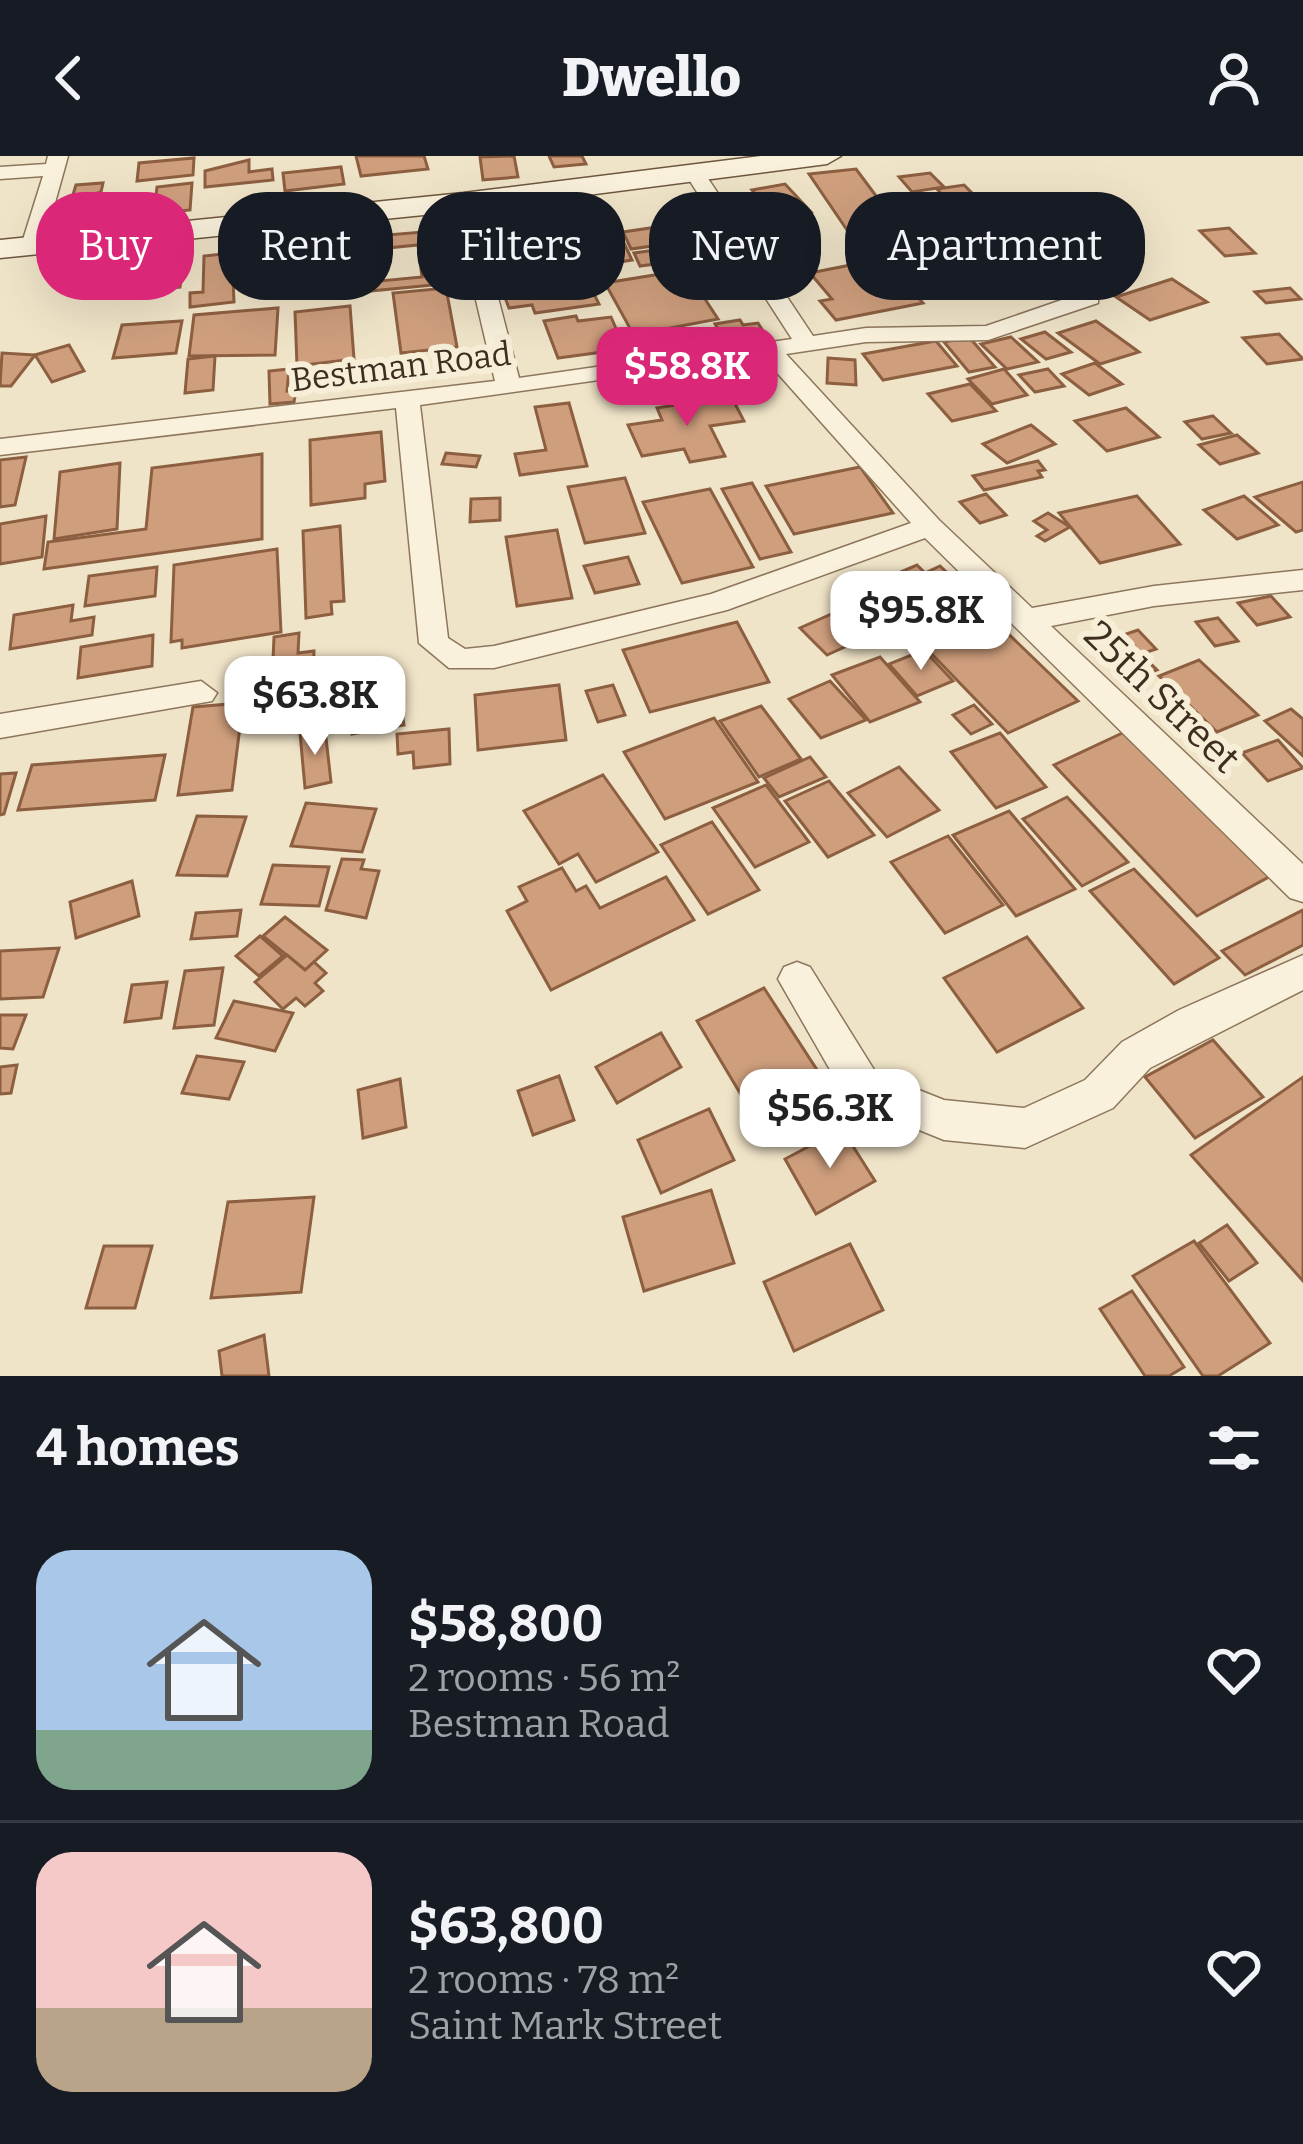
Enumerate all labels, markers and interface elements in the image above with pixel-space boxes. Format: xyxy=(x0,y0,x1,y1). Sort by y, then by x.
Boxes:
icon: back xyxy=(36,45,102,111)
icon: person xyxy=(1201,45,1267,111)
text: Dwello xyxy=(562,46,741,110)
chip: Buy xyxy=(36,192,194,300)
chip: Rent xyxy=(218,192,393,300)
chip: Filters xyxy=(417,192,625,300)
chip: New xyxy=(649,192,821,300)
chip: Apartment xyxy=(845,192,1145,300)
pin: $58.8K xyxy=(589,327,785,429)
street label: Bestman Road xyxy=(289,334,513,400)
text: $58.8K xyxy=(624,343,750,389)
pin: $95.8K xyxy=(823,571,1019,673)
text: $95.8K xyxy=(857,587,985,633)
street label: 25th Street xyxy=(1075,612,1249,782)
pin: $63.8K xyxy=(217,656,413,758)
text: $63.8K xyxy=(251,672,379,718)
pin: $56.3K xyxy=(732,1069,928,1171)
text: $56.3K xyxy=(767,1085,893,1131)
icon: filters xyxy=(1201,1415,1267,1481)
text: 4 homes xyxy=(36,1417,240,1479)
text: $58,800 xyxy=(408,1593,604,1655)
icon: home xyxy=(132,1598,276,1742)
icon: heart xyxy=(1201,1637,1267,1703)
text: 2 rooms · 56 m² xyxy=(408,1655,680,1701)
text: Bestman Road xyxy=(408,1701,670,1747)
text: $63,800 xyxy=(408,1895,604,1957)
icon: home xyxy=(132,1900,276,2044)
icon: heart xyxy=(1201,1939,1267,2005)
text: 2 rooms · 78 m² xyxy=(408,1957,679,2003)
text: Saint Mark Street xyxy=(408,2003,722,2049)

